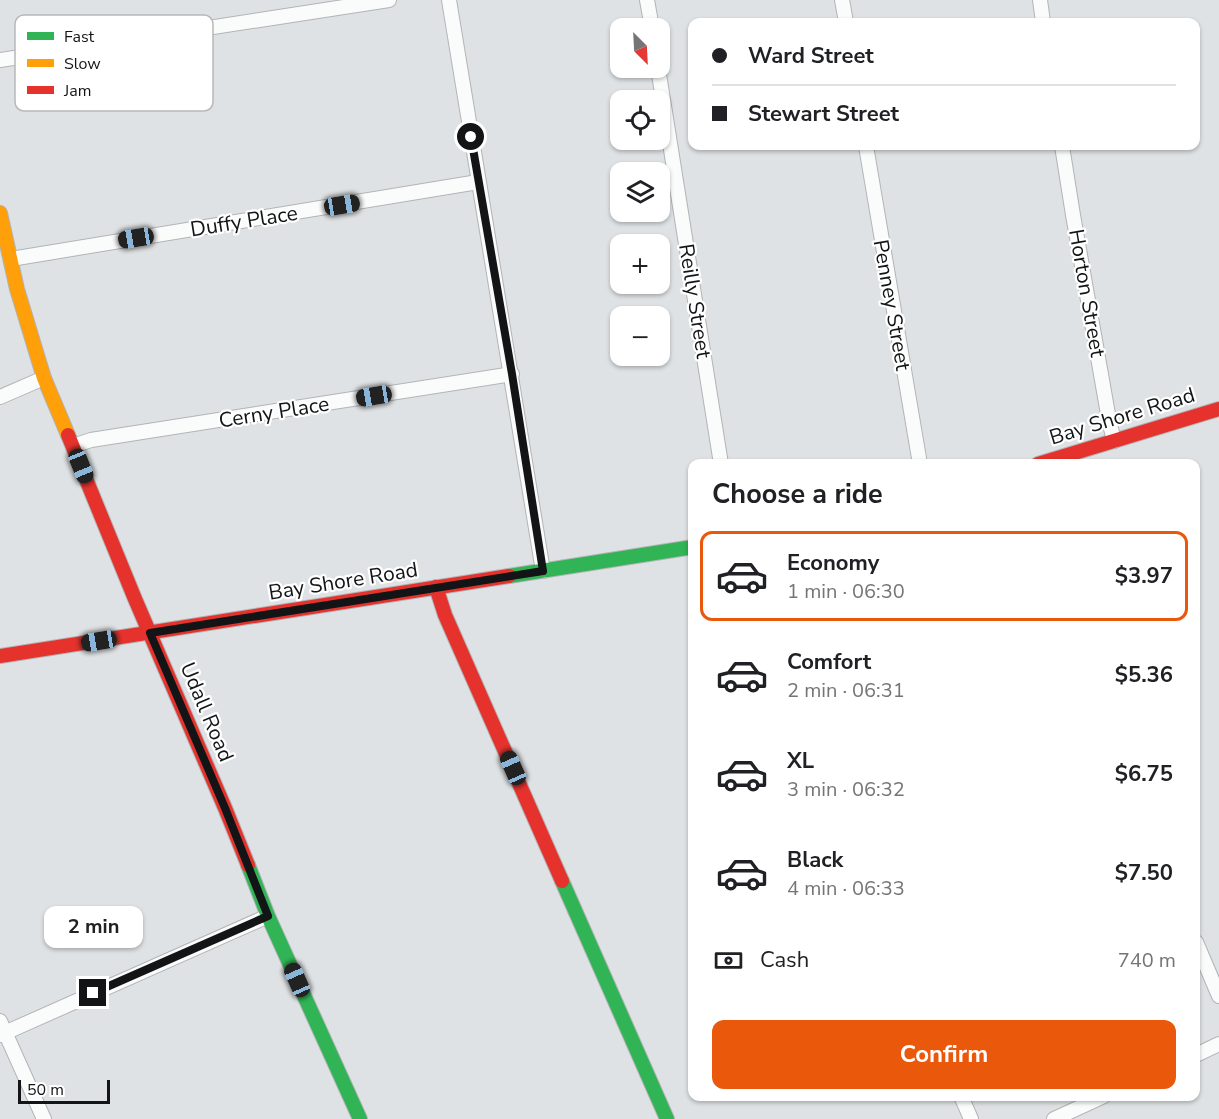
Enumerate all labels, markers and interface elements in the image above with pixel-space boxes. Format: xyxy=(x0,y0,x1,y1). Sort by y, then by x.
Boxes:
legend xyxy=(15,15,213,111)
north arrow xyxy=(610,18,670,78)
map controls xyxy=(610,18,670,366)
text: Fast xyxy=(64,26,95,48)
text: Ward Street xyxy=(748,41,874,71)
text: Slow xyxy=(64,53,101,75)
text: Jam xyxy=(63,80,91,102)
button: locate xyxy=(610,90,670,150)
text: Stewart Street xyxy=(748,99,899,129)
route start xyxy=(457,123,484,150)
button: layers xyxy=(610,162,670,222)
car xyxy=(323,193,361,217)
street label: Duffy Place xyxy=(188,199,300,243)
car xyxy=(117,226,155,250)
street label: Horton Street xyxy=(1062,227,1112,360)
button: + xyxy=(610,234,670,294)
street label: Penney Street xyxy=(867,237,917,373)
street label: Reilly Street xyxy=(672,242,718,361)
button: − xyxy=(610,306,670,366)
street label: Bay Shore Road xyxy=(1046,381,1198,451)
car xyxy=(355,384,393,408)
street label: Cerny Place xyxy=(217,389,331,435)
car xyxy=(66,446,96,486)
text: Choose a ride xyxy=(712,476,883,513)
text: Economy xyxy=(787,548,879,578)
icon: car xyxy=(715,549,769,603)
street label: Bay Shore Road xyxy=(266,555,420,607)
text: $3.97 xyxy=(1115,561,1173,591)
text: 1 min · 06:30 xyxy=(787,578,905,605)
car xyxy=(80,629,118,653)
text: Comfort xyxy=(787,647,871,677)
icon: car xyxy=(715,648,769,702)
street label: Udall Road xyxy=(174,658,240,766)
text: $5.36 xyxy=(1115,660,1173,690)
text: 2 min · 06:31 xyxy=(787,677,905,704)
text: XL xyxy=(787,746,814,776)
icon: car xyxy=(715,747,769,801)
car xyxy=(497,748,529,788)
text: $6.75 xyxy=(1115,759,1173,789)
text: 3 min · 06:32 xyxy=(787,776,905,803)
text: Black xyxy=(787,845,843,875)
icon: car xyxy=(715,846,769,900)
text: $7.50 xyxy=(1115,858,1173,888)
text: 4 min · 06:33 xyxy=(787,875,905,902)
callout: 2 min xyxy=(44,906,142,948)
text: 2 min xyxy=(68,913,119,940)
icon: cash xyxy=(712,944,745,977)
text: Cash xyxy=(760,945,809,975)
text: 740 m xyxy=(1118,947,1176,974)
car xyxy=(281,960,313,1000)
route end xyxy=(79,979,106,1006)
button: Confirm xyxy=(712,1020,1176,1089)
scale bar xyxy=(18,1077,110,1104)
text: 50 m xyxy=(27,1079,64,1101)

